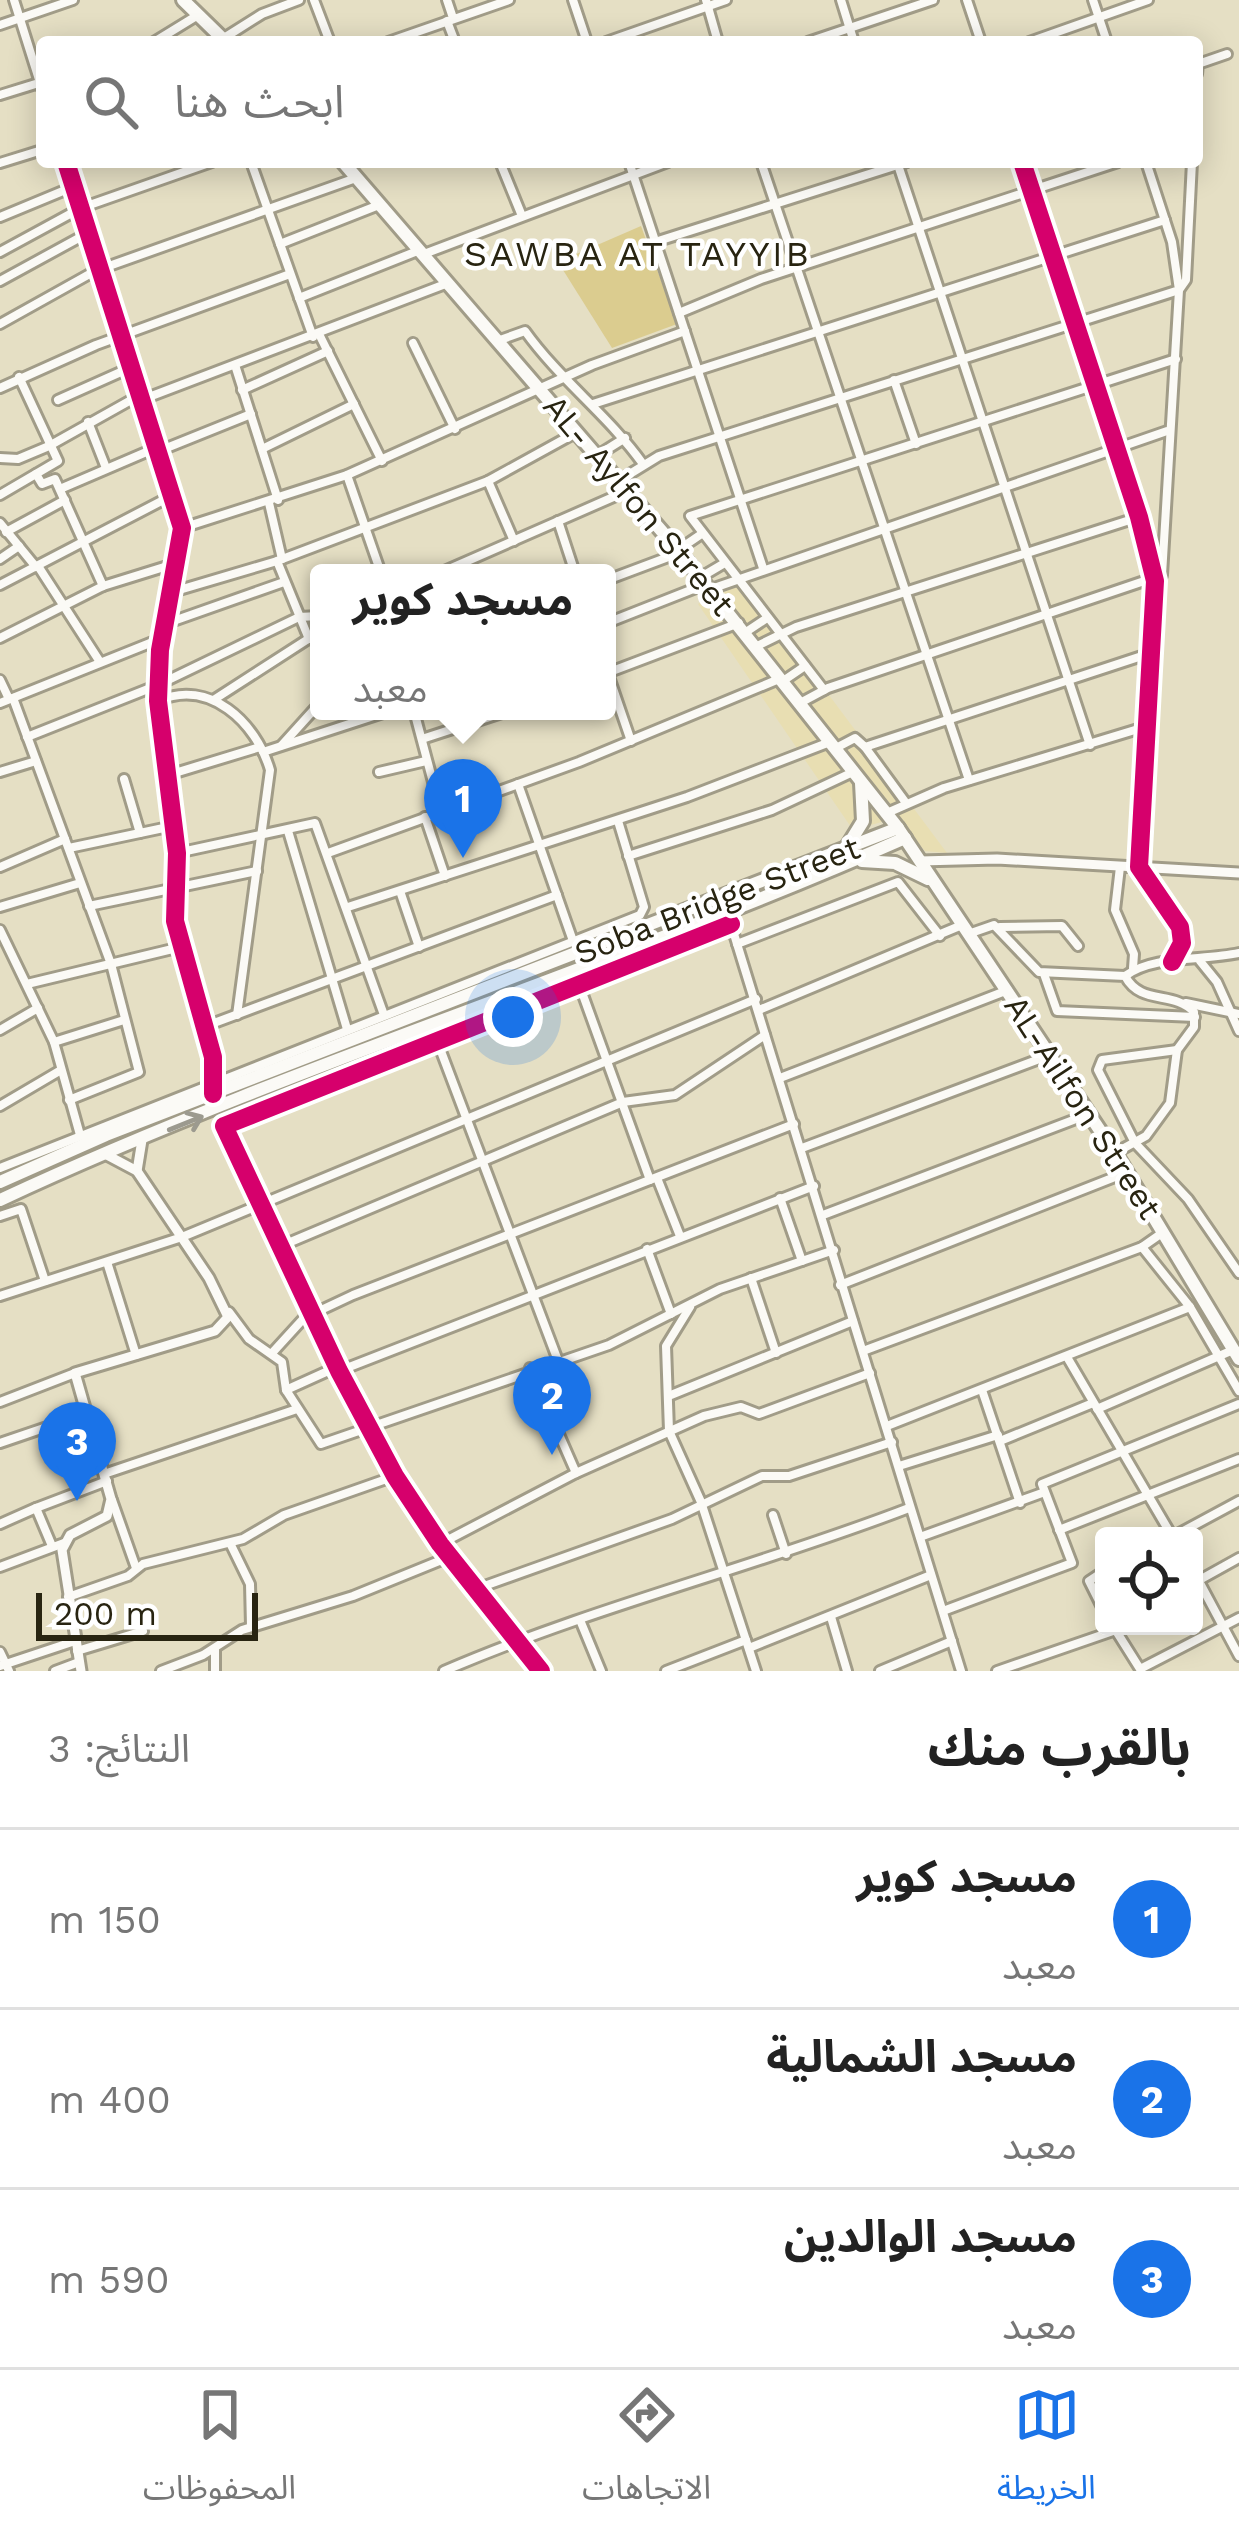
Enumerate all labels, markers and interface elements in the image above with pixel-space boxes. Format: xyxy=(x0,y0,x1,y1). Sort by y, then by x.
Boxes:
search box xyxy=(36,36,1203,168)
icon: search xyxy=(78,69,144,135)
text: ابحث هنا xyxy=(174,75,344,128)
district label: SAWBA AT TAYYIB xyxy=(464,233,812,275)
street label: AL- Aylfon Street xyxy=(535,387,743,623)
popup xyxy=(310,564,616,720)
text: مسجد كوير xyxy=(353,573,573,626)
text: معبد xyxy=(353,666,428,711)
pin: 1 xyxy=(424,759,502,858)
street label: Soba Bridge Street xyxy=(569,828,865,972)
your location xyxy=(483,987,543,1047)
street label: AL-Ailfon Street xyxy=(996,988,1170,1226)
one-way arrow xyxy=(166,1110,203,1132)
pin: 2 xyxy=(513,1356,591,1455)
pin: 3 xyxy=(38,1402,116,1501)
map controls xyxy=(1095,1527,1203,1635)
button: locate xyxy=(1095,1527,1203,1635)
scale bar xyxy=(36,1587,258,1640)
text: 200 m xyxy=(54,1594,157,1633)
text: بالقرب منك xyxy=(928,1718,1191,1777)
text: النتائج: 3 xyxy=(48,1726,190,1771)
text: مسجد كوير xyxy=(857,1850,1077,1903)
text: 150 m xyxy=(48,1897,161,1942)
text: 1 xyxy=(1144,1897,1160,1942)
text: معبد xyxy=(1002,1943,1077,1988)
text: مسجد الشمالية xyxy=(766,2030,1077,2083)
text: 400 m xyxy=(48,2077,171,2122)
text: 2 xyxy=(1140,2077,1164,2122)
text: معبد xyxy=(1002,2123,1077,2168)
text: مسجد الوالدين xyxy=(784,2210,1077,2263)
text: 590 m xyxy=(48,2257,170,2302)
text: 3 xyxy=(1140,2257,1164,2302)
text: معبد xyxy=(1002,2303,1077,2348)
tab: المحفوظات xyxy=(143,2382,296,2523)
tab: الاتجاهات xyxy=(582,2382,711,2523)
tab: الخريطة xyxy=(997,2382,1096,2523)

